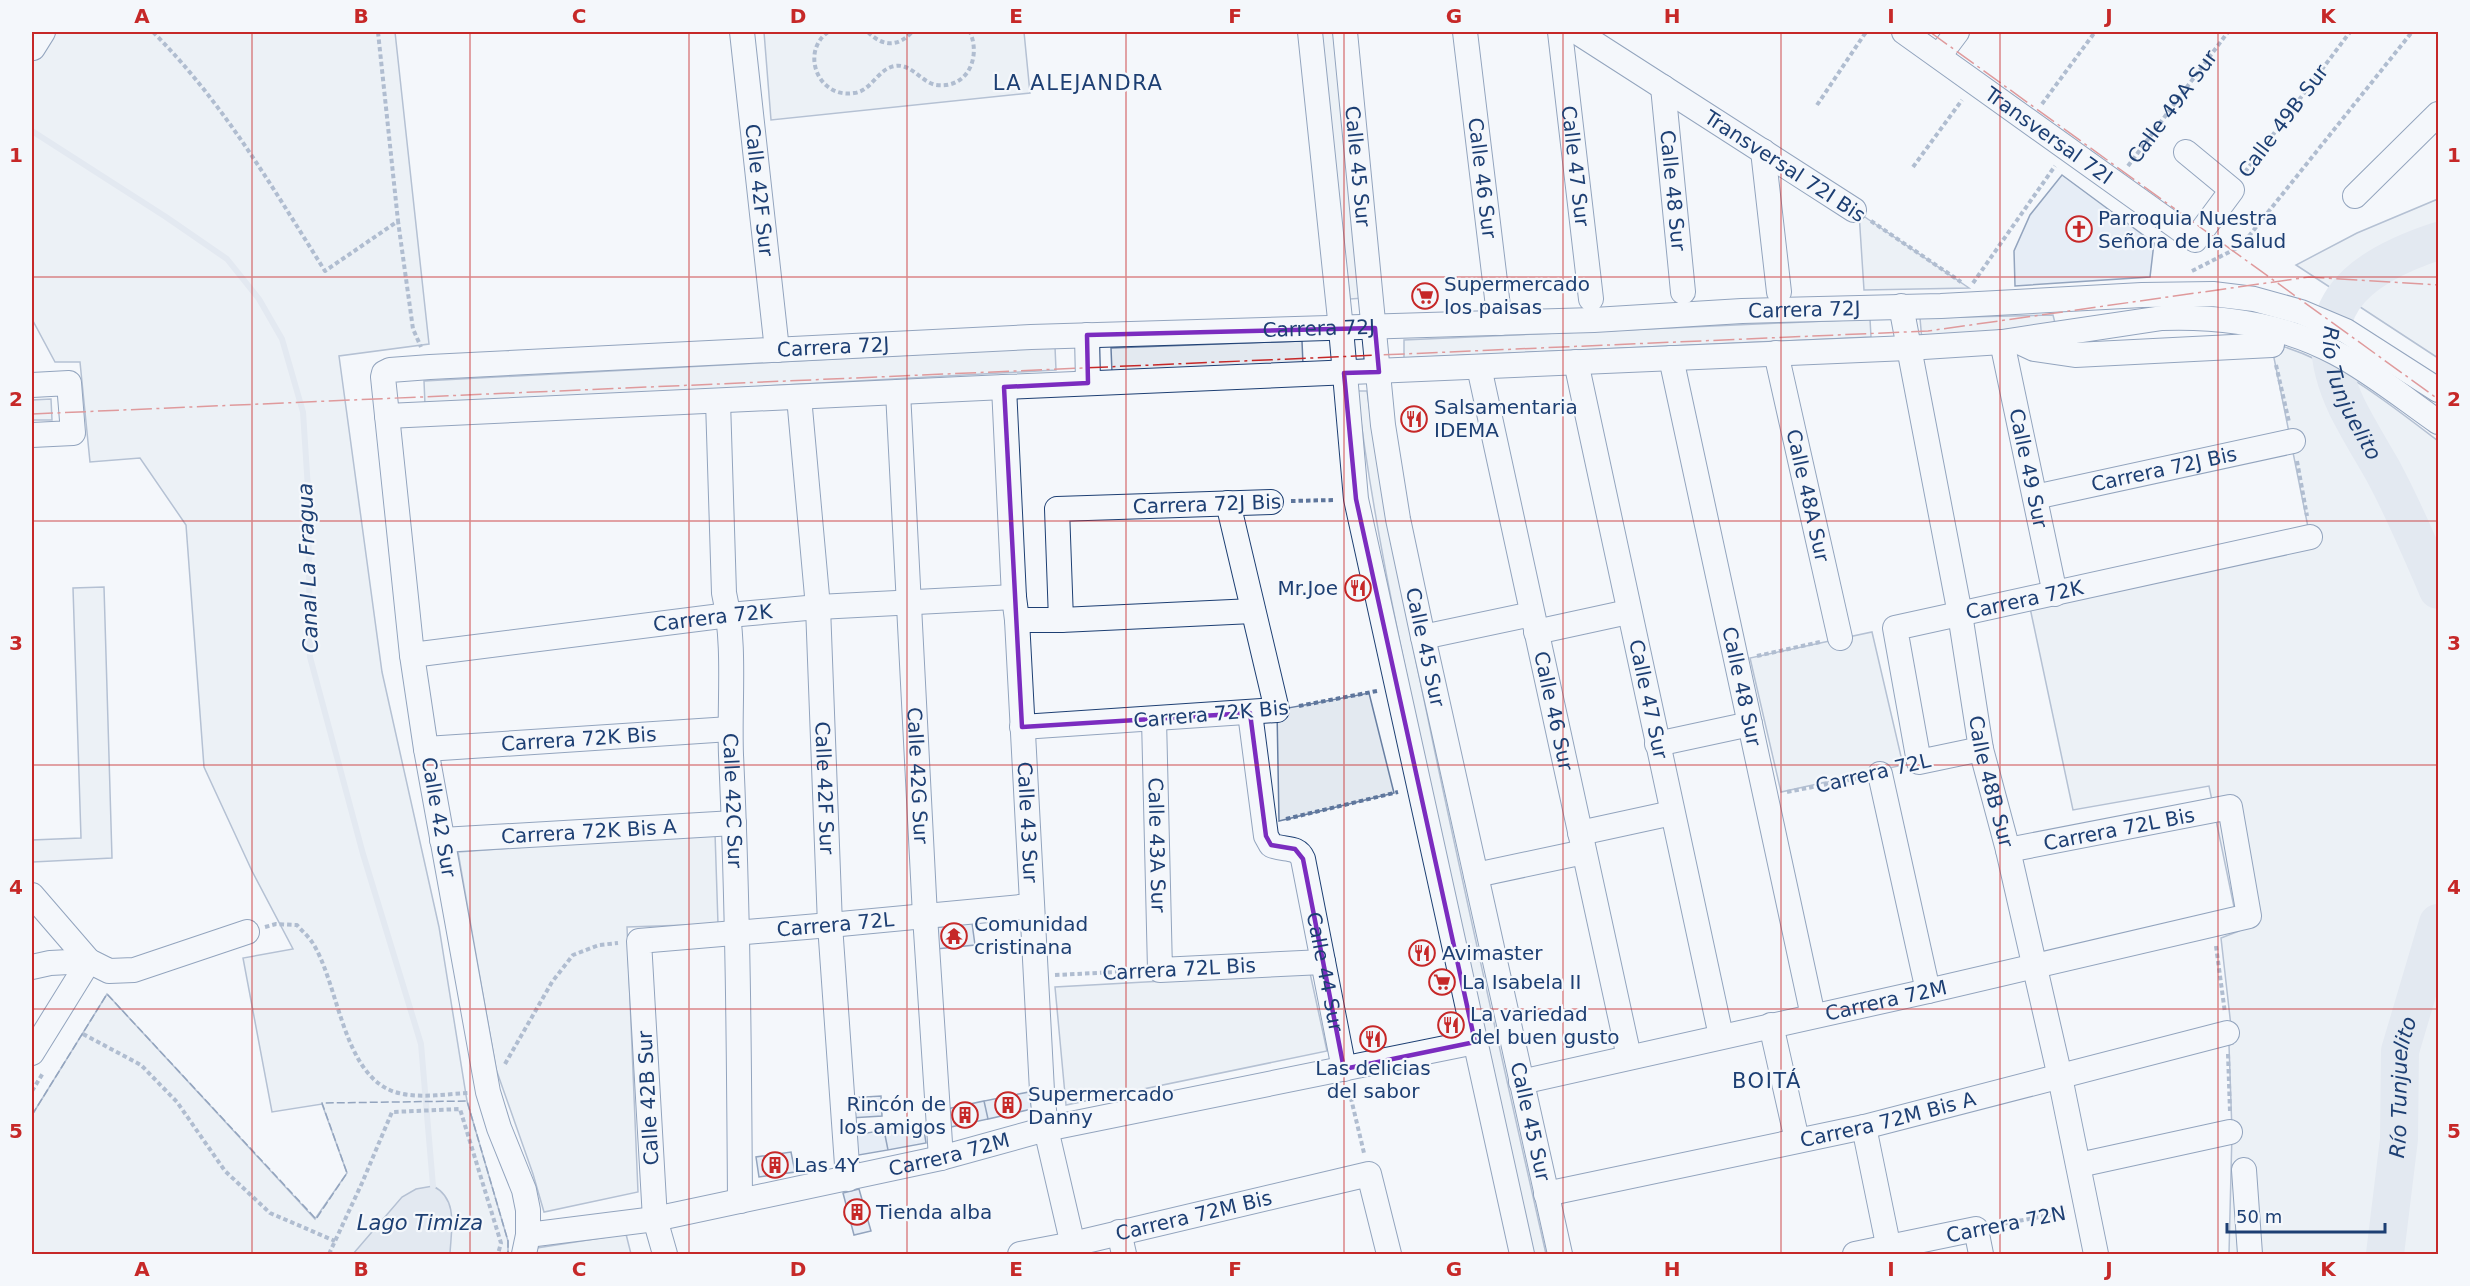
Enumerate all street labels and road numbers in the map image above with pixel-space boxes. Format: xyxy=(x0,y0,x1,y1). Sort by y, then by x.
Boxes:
street label: Calle 49A Sur xyxy=(2122,45,2223,168)
street label: Calle 49B Sur xyxy=(2233,59,2334,182)
street label: Transversal 72I xyxy=(1979,81,2117,189)
street label: Calle 47 Sur xyxy=(1557,104,1595,229)
street label: Transversal 72I Bis xyxy=(1699,104,1870,227)
street label: Calle 45 Sur xyxy=(1340,105,1376,229)
street label: Calle 46 Sur xyxy=(1463,116,1502,240)
street label: Calle 42F Sur xyxy=(740,123,779,258)
street label: Calle 48 Sur xyxy=(1655,129,1691,253)
street label: Carrera 72J xyxy=(1748,296,1861,323)
street label: Carrera 72J xyxy=(1262,315,1375,342)
street label: Carrera 72J xyxy=(776,332,890,362)
street label: Calle 49 Sur xyxy=(2004,406,2053,531)
street label: Calle 48A Sur xyxy=(1781,427,1835,565)
street label: Carrera 72J Bis xyxy=(2089,442,2239,496)
street label: Carrera 72J Bis xyxy=(1132,489,1282,519)
street label: Carrera 72K xyxy=(1963,575,2086,624)
street label: Calle 45 Sur xyxy=(1401,585,1450,710)
street label: Carrera 72K xyxy=(652,599,774,636)
street label: Calle 48 Sur xyxy=(1717,625,1767,749)
street label: Calle 47 Sur xyxy=(1624,637,1673,762)
street label: Calle 46 Sur xyxy=(1529,649,1579,774)
street label: Carrera 72K Bis xyxy=(1132,695,1290,733)
street label: Calle 42G Sur xyxy=(902,706,933,845)
street label: Calle 48B Sur xyxy=(1964,714,2019,851)
street label: Calle 42F Sur xyxy=(810,721,839,856)
street label: Carrera 72K Bis xyxy=(500,722,657,756)
street label: Calle 42C Sur xyxy=(719,733,747,869)
street label: Carrera 72L xyxy=(1813,748,1934,798)
street label: Calle 42 Sur xyxy=(417,755,461,880)
street label: Calle 43 Sur xyxy=(1013,761,1043,884)
street label: Calle 43A Sur xyxy=(1143,777,1171,914)
street label: Carrera 72L Bis xyxy=(2041,803,2197,855)
street label: Carrera 72K Bis A xyxy=(500,814,678,849)
street label: Carrera 72L xyxy=(776,907,896,941)
street label: Calle 44 Sur xyxy=(1302,910,1349,1035)
street label: Carrera 72L Bis xyxy=(1102,953,1256,985)
street label: Carrera 72M xyxy=(1823,975,1949,1026)
street label: Calle 42B Sur xyxy=(632,1029,664,1166)
street label: Calle 45 Sur xyxy=(1506,1060,1556,1184)
street label: Carrera 72M Bis A xyxy=(1798,1086,1979,1152)
street label: Carrera 72M xyxy=(886,1128,1012,1181)
street label: Carrera 72M Bis xyxy=(1113,1185,1274,1246)
street label: Carrera 72N xyxy=(1944,1201,2068,1247)

